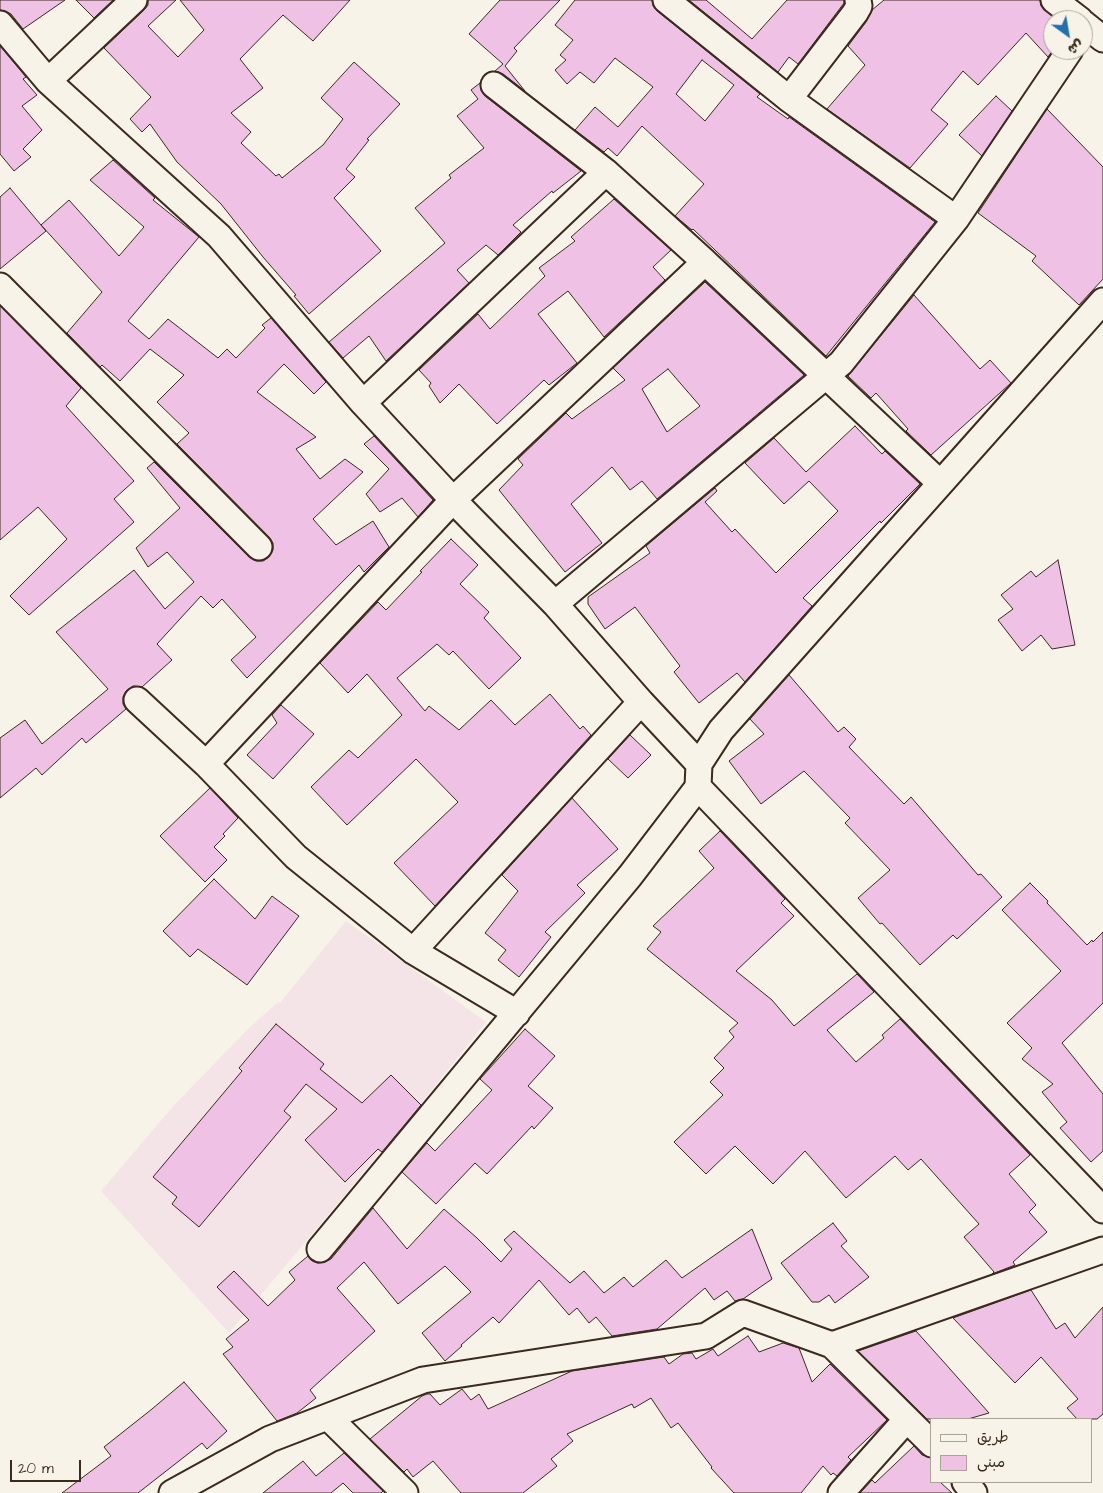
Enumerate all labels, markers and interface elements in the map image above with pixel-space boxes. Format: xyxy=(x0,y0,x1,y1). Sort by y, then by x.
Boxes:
north arrow xyxy=(1043,10,1093,60)
text: ش xyxy=(1064,34,1087,59)
legend xyxy=(930,1418,1093,1483)
text: طريق xyxy=(977,1427,1009,1448)
scale bar xyxy=(12,1450,84,1482)
text: مبنى xyxy=(977,1452,1005,1473)
text: 20 m xyxy=(18,1458,54,1479)

